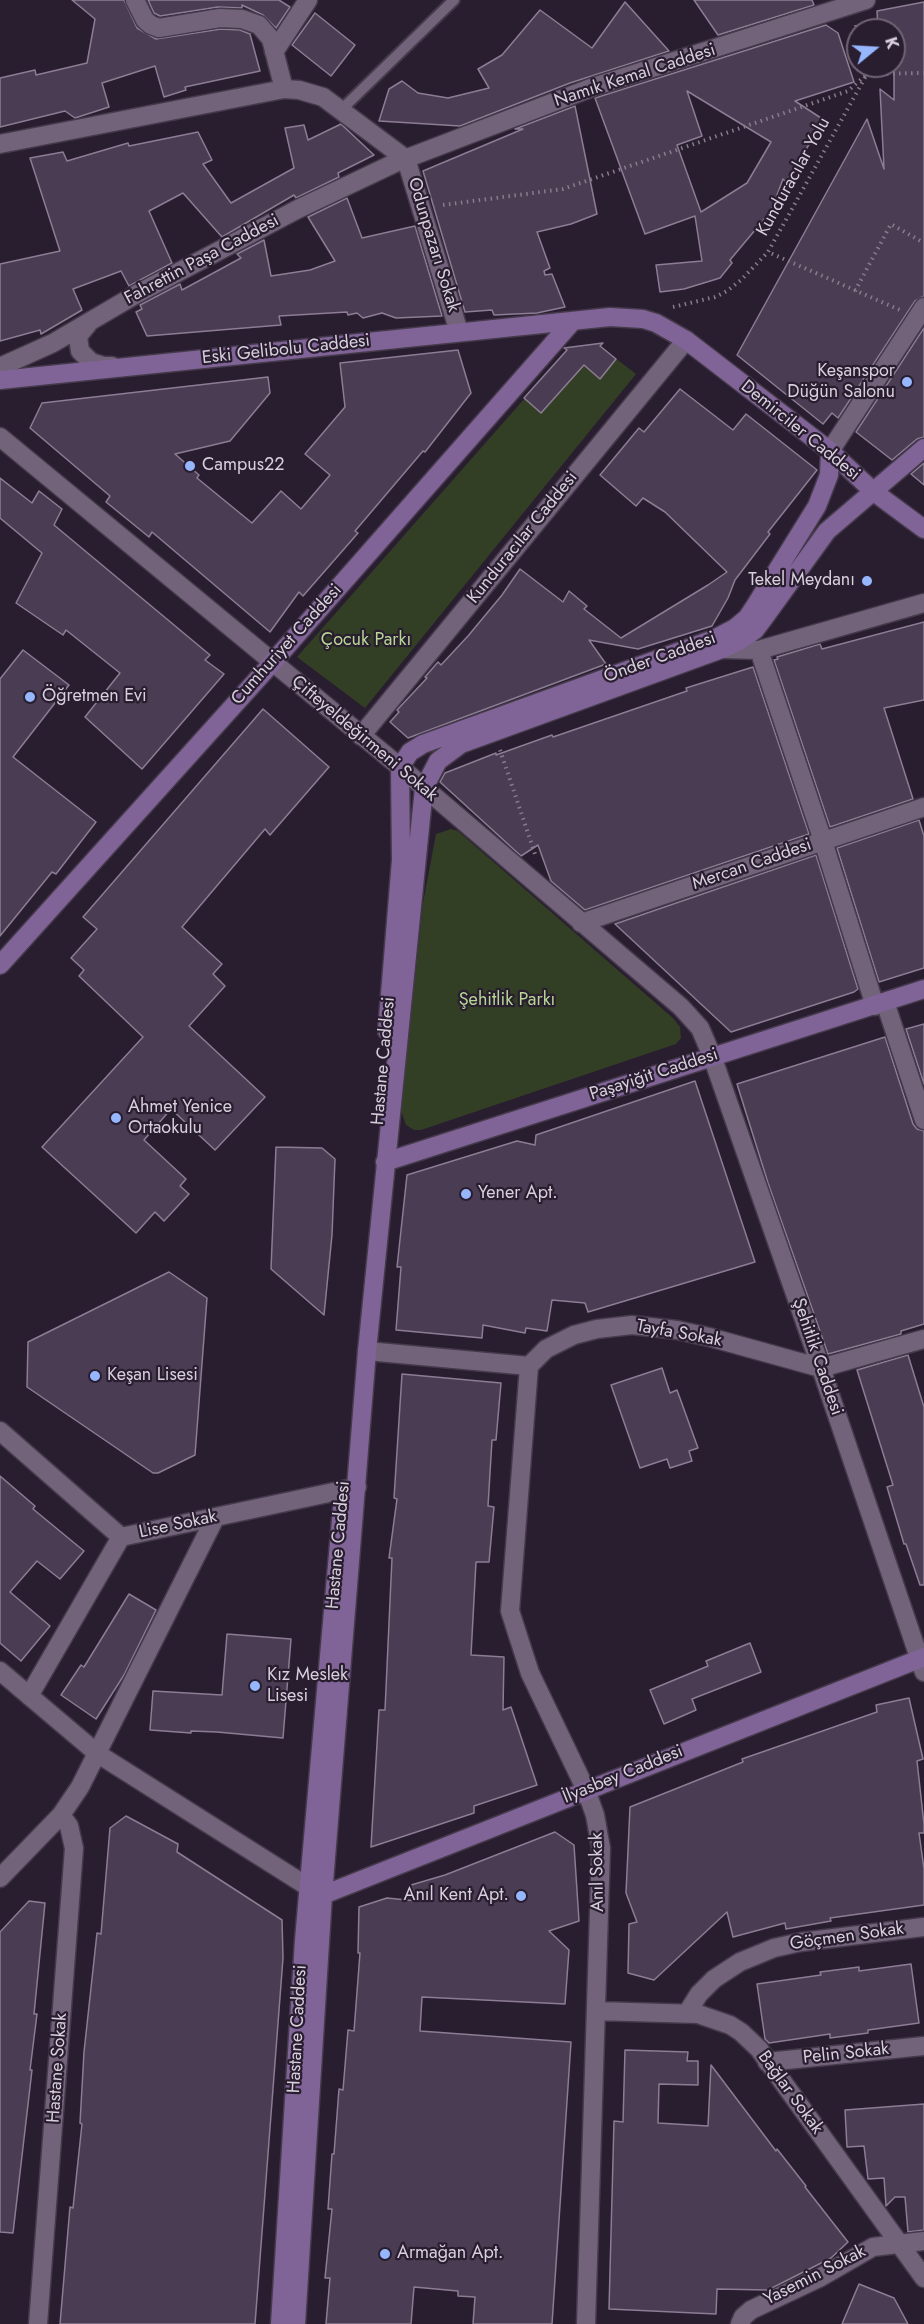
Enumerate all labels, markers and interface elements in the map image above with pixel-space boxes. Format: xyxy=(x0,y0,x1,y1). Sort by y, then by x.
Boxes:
north arrow xyxy=(846,18,906,78)
text: K xyxy=(879,34,904,52)
street label: Namık Kemal Caddesi xyxy=(552,40,718,112)
street label: Kunduracılar Yolu xyxy=(752,114,836,240)
street label: Odunpazarı Sokak xyxy=(402,175,464,315)
street label: Fahrettin Paşa Caddesi xyxy=(121,210,283,310)
street label: Eski Gelibolu Caddesi xyxy=(201,330,371,370)
place label: Keşanspor Düğün Salonu xyxy=(787,361,895,404)
marker: Keşanspor Düğün Salonu xyxy=(900,375,914,389)
street label: Demirciler Caddesi xyxy=(736,376,864,486)
place label: Campus22 xyxy=(202,455,284,477)
marker: Campus22 xyxy=(183,459,197,473)
street label: Kunduracılar Caddesi xyxy=(463,468,583,608)
place label: Tekel Meydanı xyxy=(748,570,855,592)
marker: Tekel Meydanı xyxy=(860,574,874,588)
street label: Cumhuriyet Caddesi xyxy=(227,580,347,710)
street label: Önder Caddesi xyxy=(601,628,719,688)
park label: Çocuk Parkı xyxy=(321,630,411,652)
street label: Çifteyeldeğirmeni Sokak xyxy=(287,672,441,806)
place label: Öğretmen Evi xyxy=(42,686,147,708)
marker: Öğretmen Evi xyxy=(23,690,37,704)
street label: Mercan Caddesi xyxy=(690,835,814,895)
park label: Şehitlik Parkı xyxy=(459,990,555,1012)
street label: Hastane Caddesi xyxy=(368,996,400,1126)
street label: Paşayiğit Caddesi xyxy=(587,1044,721,1106)
place label: Ahmet Yenice Ortaokulu xyxy=(128,1097,232,1140)
marker: Ahmet Yenice Ortaokulu xyxy=(109,1111,123,1125)
place label: Yener Apt. xyxy=(478,1183,558,1205)
marker: Yener Apt. xyxy=(459,1187,473,1201)
street label: Şehitlik Caddesi xyxy=(787,1296,847,1418)
street label: Tayfa Sokak xyxy=(635,1316,723,1352)
place label: Keşan Lisesi xyxy=(107,1365,198,1387)
marker: Keşan Lisesi xyxy=(88,1369,102,1383)
street label: Hastane Caddesi xyxy=(323,1480,355,1610)
street label: Lise Sokak xyxy=(137,1506,219,1544)
place label: Kız Meslek Lisesi xyxy=(267,1665,348,1708)
marker: Kız Meslek Lisesi xyxy=(248,1679,262,1693)
street label: İlyasbey Caddesi xyxy=(560,1741,686,1809)
street label: Anıl Sokak xyxy=(587,1832,609,1912)
place label: Anıl Kent Apt. xyxy=(404,1885,509,1907)
marker: Anıl Kent Apt. xyxy=(514,1889,528,1903)
street label: Göçmen Sokak xyxy=(789,1918,905,1956)
street label: Hastane Caddesi xyxy=(284,1964,312,2094)
street label: Hastane Sokak xyxy=(43,2012,73,2124)
street label: Pelin Sokak xyxy=(802,2039,890,2069)
street label: Bağlar Sokak xyxy=(753,2047,827,2139)
street label: Yasemin Sokak xyxy=(761,2241,869,2311)
place label: Armağan Apt. xyxy=(397,2243,503,2265)
marker: Armağan Apt. xyxy=(378,2247,392,2261)

